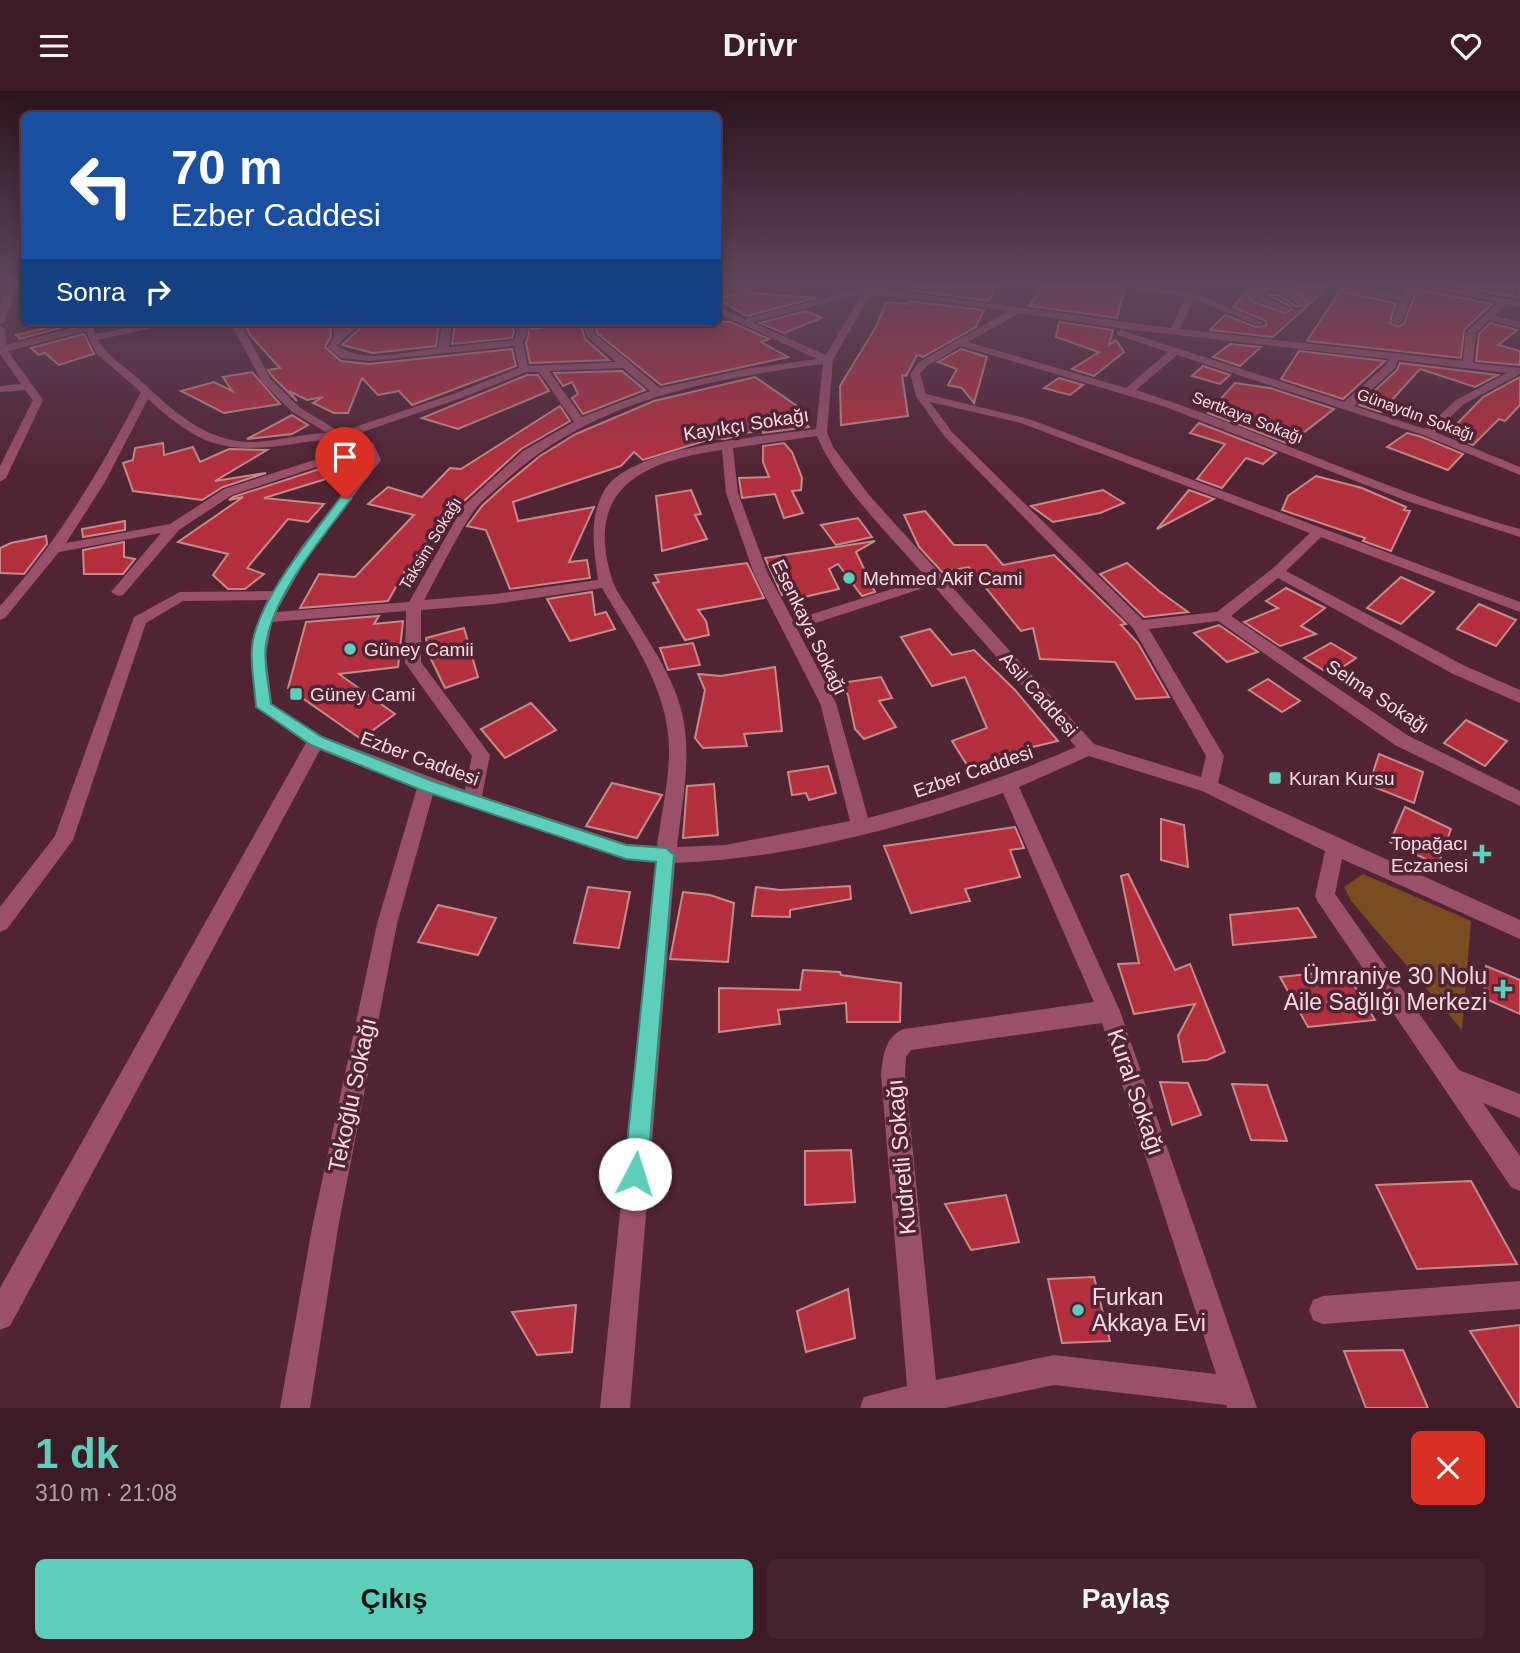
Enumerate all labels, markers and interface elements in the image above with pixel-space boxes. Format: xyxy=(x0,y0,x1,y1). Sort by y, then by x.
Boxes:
icon: menu xyxy=(35,27,73,65)
text: Drivr xyxy=(723,27,797,63)
icon: heart xyxy=(1447,27,1485,65)
icon: left xyxy=(56,140,147,231)
text: 70 m xyxy=(171,140,283,194)
text: Ezber Caddesi xyxy=(171,197,381,233)
icon: right xyxy=(139,273,177,311)
text: Sonra xyxy=(56,277,125,307)
street label: Günaydın Sokağı xyxy=(1355,385,1477,444)
street label: Sertkaya Sokağı xyxy=(1190,388,1306,446)
street label: Kayıkçı Sokağı xyxy=(682,404,810,445)
pin xyxy=(315,427,375,499)
icon: arrive xyxy=(326,438,364,476)
street label: Taksim Sokağı xyxy=(396,494,465,592)
street label: Esenkaya Sokağı xyxy=(768,556,851,698)
place label: Mehmed Akif Cami xyxy=(863,568,1022,589)
marker: Mehmed Akif Cami xyxy=(841,570,857,586)
place label: Güney Camii xyxy=(364,639,474,660)
marker: Güney Camii xyxy=(342,641,358,657)
street label: Asil Caddesi xyxy=(995,648,1082,741)
street label: Selma Sokağı xyxy=(1322,655,1433,737)
place label: Güney Cami xyxy=(310,684,416,705)
marker: Güney Cami xyxy=(288,686,304,702)
street label: Ezber Caddesi xyxy=(358,727,482,790)
street label: Ezber Caddesi xyxy=(911,741,1035,802)
place label: Kuran Kursu xyxy=(1289,768,1395,789)
marker: Kuran Kursu xyxy=(1267,770,1283,786)
place label: Topağacı Eczanesi xyxy=(1391,833,1468,876)
marker: Topağacı Eczanesi xyxy=(1474,846,1490,862)
place label: Ümraniye 30 Nolu Aile Sağlığı Merkezi xyxy=(1284,963,1487,1015)
marker: Ümraniye 30 Nolu Aile Sağlığı Merkezi xyxy=(1493,979,1513,999)
street label: Tekoğlu Sokağı xyxy=(323,1015,381,1175)
street label: Kural Sokağı xyxy=(1102,1026,1170,1158)
street label: Kudretli Sokağı xyxy=(881,1078,921,1236)
position arrow xyxy=(598,1137,672,1211)
place label: Furkan Akkaya Evi xyxy=(1092,1284,1206,1336)
marker: Furkan Akkaya Evi xyxy=(1070,1302,1086,1318)
text: 1 dk xyxy=(35,1430,119,1477)
button: close xyxy=(1411,1431,1485,1505)
text: 310 m · 21:08 xyxy=(35,1480,177,1506)
button: Çıkış xyxy=(35,1559,753,1639)
button: Paylaş xyxy=(767,1559,1485,1639)

